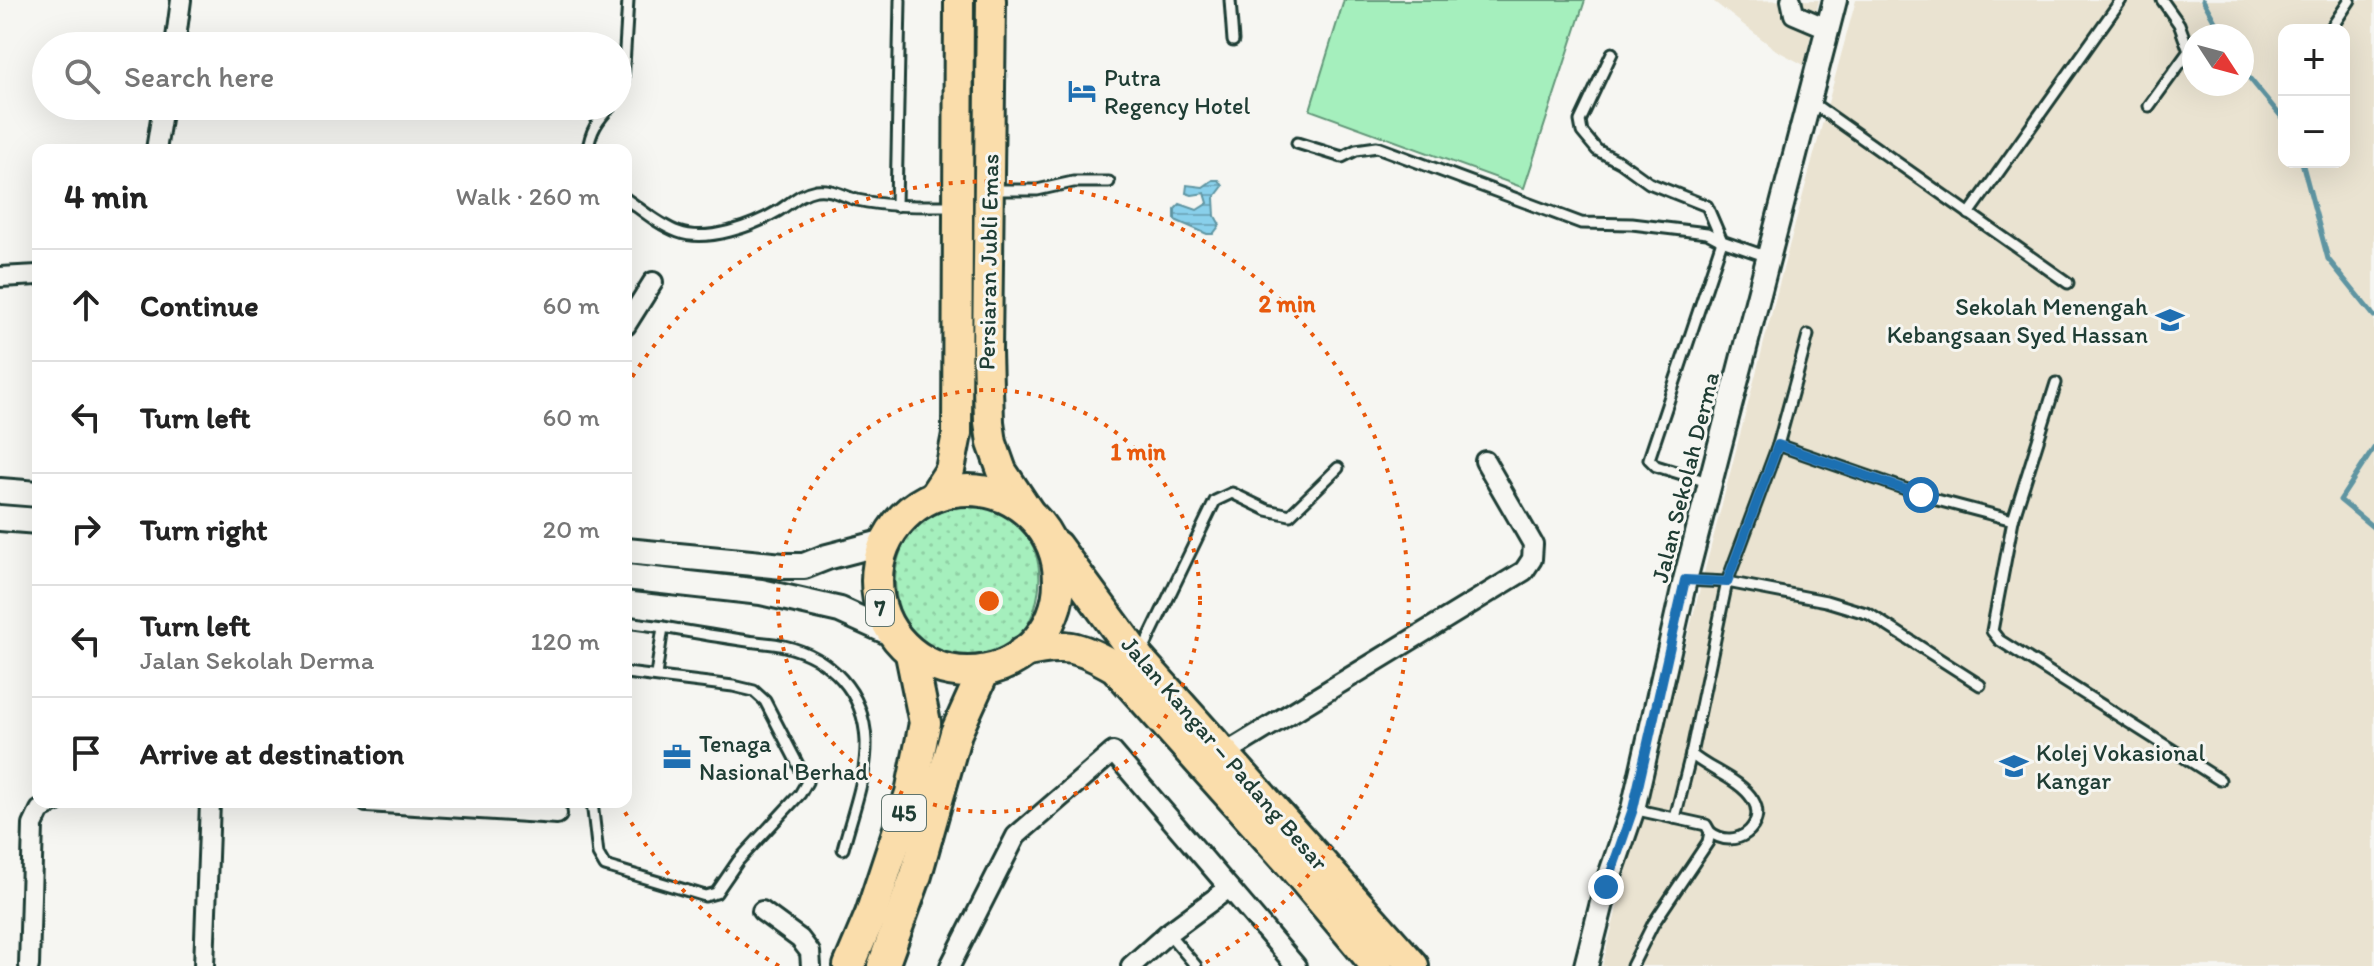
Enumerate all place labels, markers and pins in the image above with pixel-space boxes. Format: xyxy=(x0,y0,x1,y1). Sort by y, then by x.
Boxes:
place label: Putra Regency Hotel xyxy=(1104,63,1250,120)
hotel icon: Putra Regency Hotel xyxy=(1067,76,1097,106)
place label: Sekolah Menengah Kebangsaan Syed Hassan xyxy=(1887,292,2148,349)
school or university icon: Sekolah Menengah Kebangsaan Syed Hassan xyxy=(2155,305,2185,335)
centre of rings xyxy=(975,587,1003,615)
place label: Tenaga Nasional Berhad xyxy=(699,729,868,786)
place label: Kolej Vokasional Kangar xyxy=(2036,738,2206,795)
office icon: Tenaga Nasional Berhad xyxy=(662,742,692,772)
school or university icon: Kolej Vokasional Kangar xyxy=(1999,751,2029,781)

